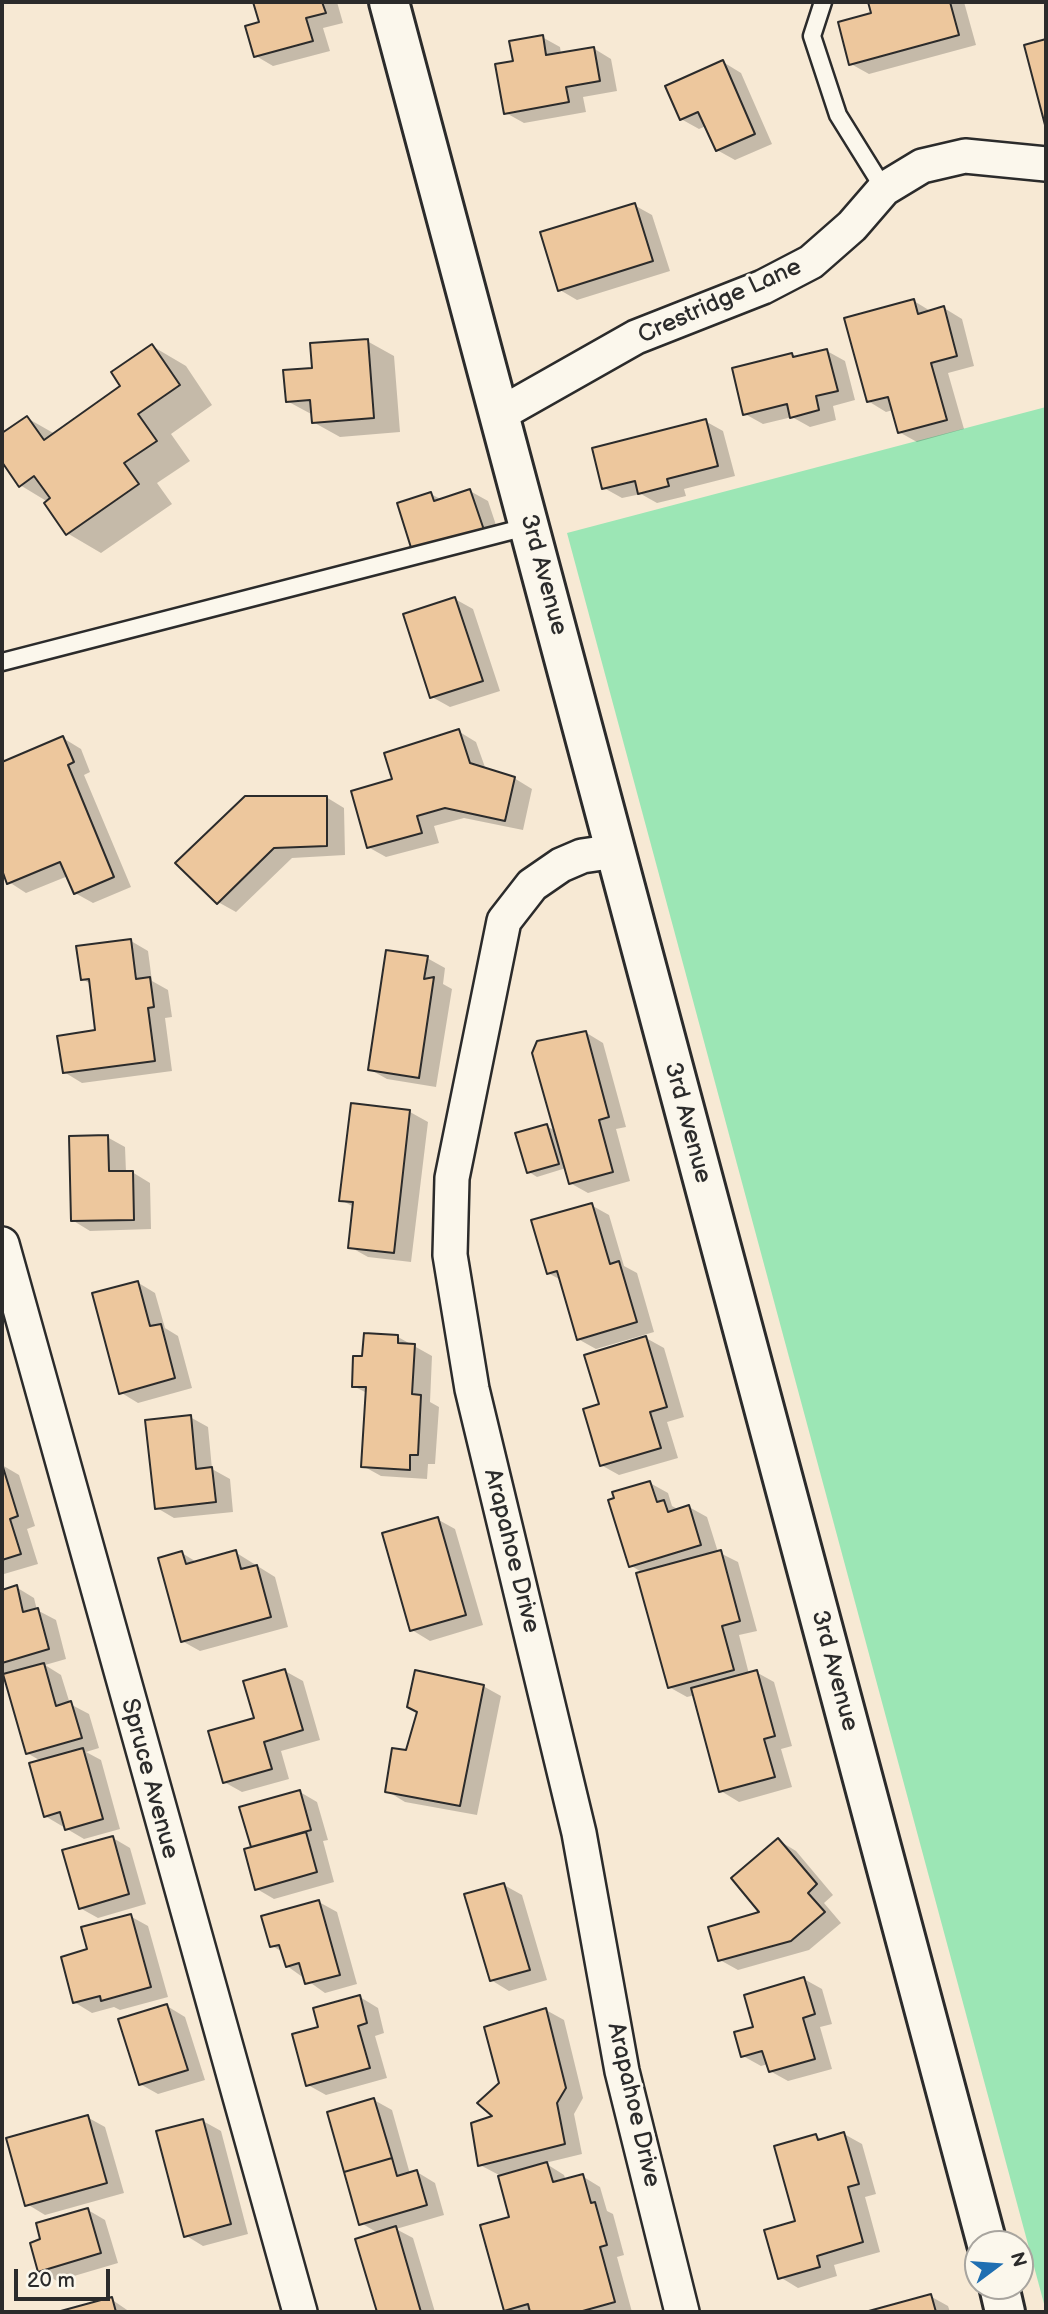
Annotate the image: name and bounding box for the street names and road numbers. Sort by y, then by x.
street label: Crestridge Lane [634,253,806,351]
street label: 3rd Avenue [513,512,573,638]
street label: 3rd Avenue [657,1060,717,1186]
street label: Arapahoe Drive [477,1466,545,1636]
street label: 3rd Avenue [804,1608,864,1734]
street label: Spruce Avenue [114,1696,184,1862]
street label: Arapahoe Drive [600,2020,666,2190]

